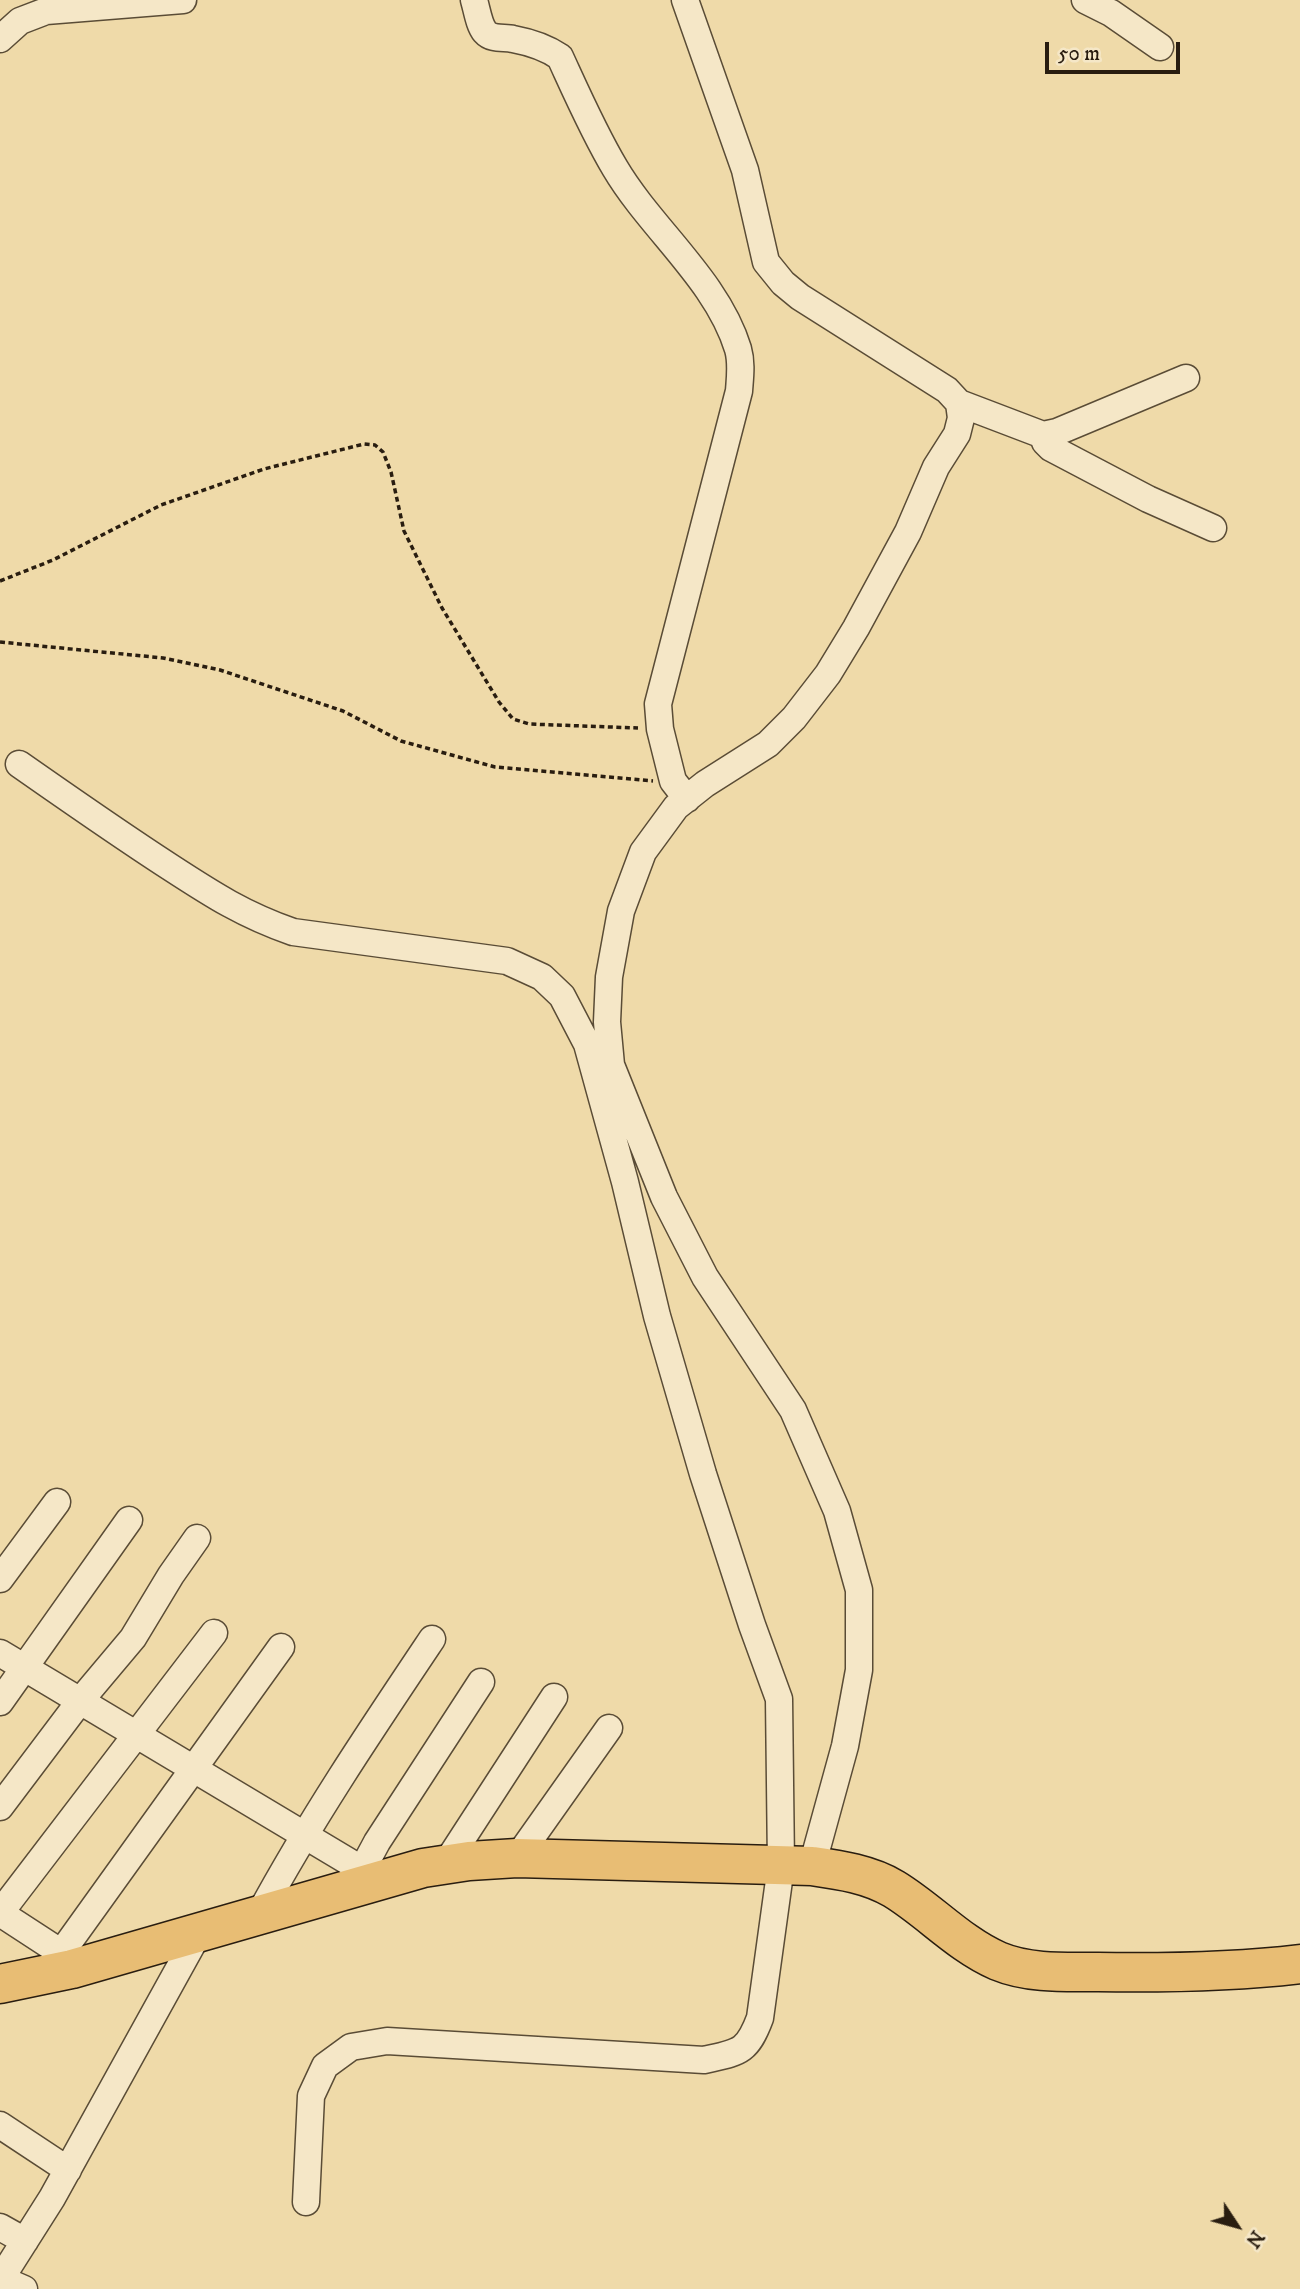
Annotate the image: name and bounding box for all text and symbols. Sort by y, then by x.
scale bar [1048,28,1183,72]
text: 50 m [1058,41,1100,67]
north arrow [1202,2191,1272,2261]
text: N [1241,2226,1268,2252]

